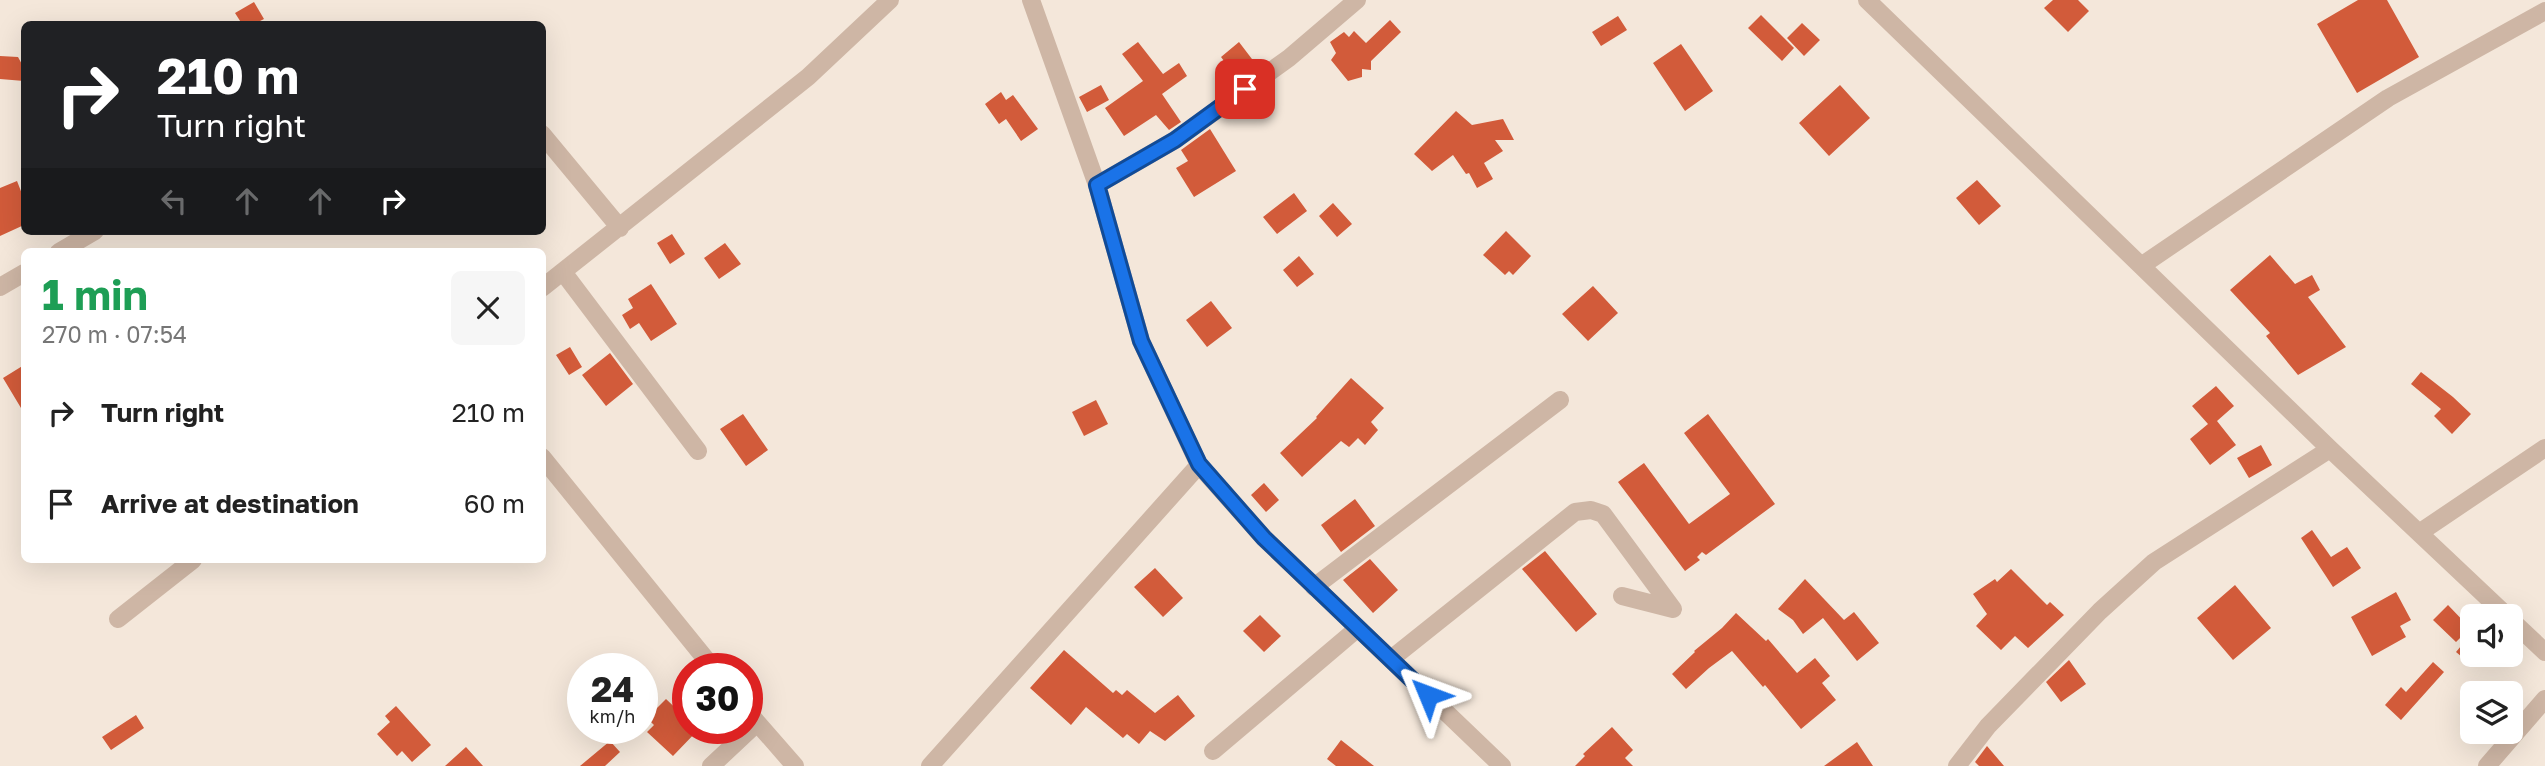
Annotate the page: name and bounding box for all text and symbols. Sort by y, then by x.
text: 210 m [157,46,299,105]
icon: right [42,49,133,140]
pin [1215,59,1275,119]
icon: arrive [1226,70,1264,108]
text: Turn right [157,106,306,144]
icon: left [155,182,193,220]
icon: ahead [228,182,266,220]
icon: ahead [301,182,339,220]
icon: right [374,182,412,220]
text: 1 min [42,269,148,319]
button: close [451,271,525,345]
text: 270 m · 07:54 [42,320,187,348]
icon: right [42,394,80,432]
text: Turn right [101,397,224,428]
text: 210 m [452,397,525,428]
icon: arrive [42,485,80,523]
text: Arrive at destination [101,488,359,519]
text: 60 m [464,488,525,519]
map controls [2460,604,2523,744]
button: sound [2460,604,2523,667]
speed limit sign: 30 [672,653,763,744]
position arrow [1391,658,1465,732]
text: 24 [591,668,634,710]
button: layers [2460,681,2523,744]
text: km/h [590,705,635,727]

